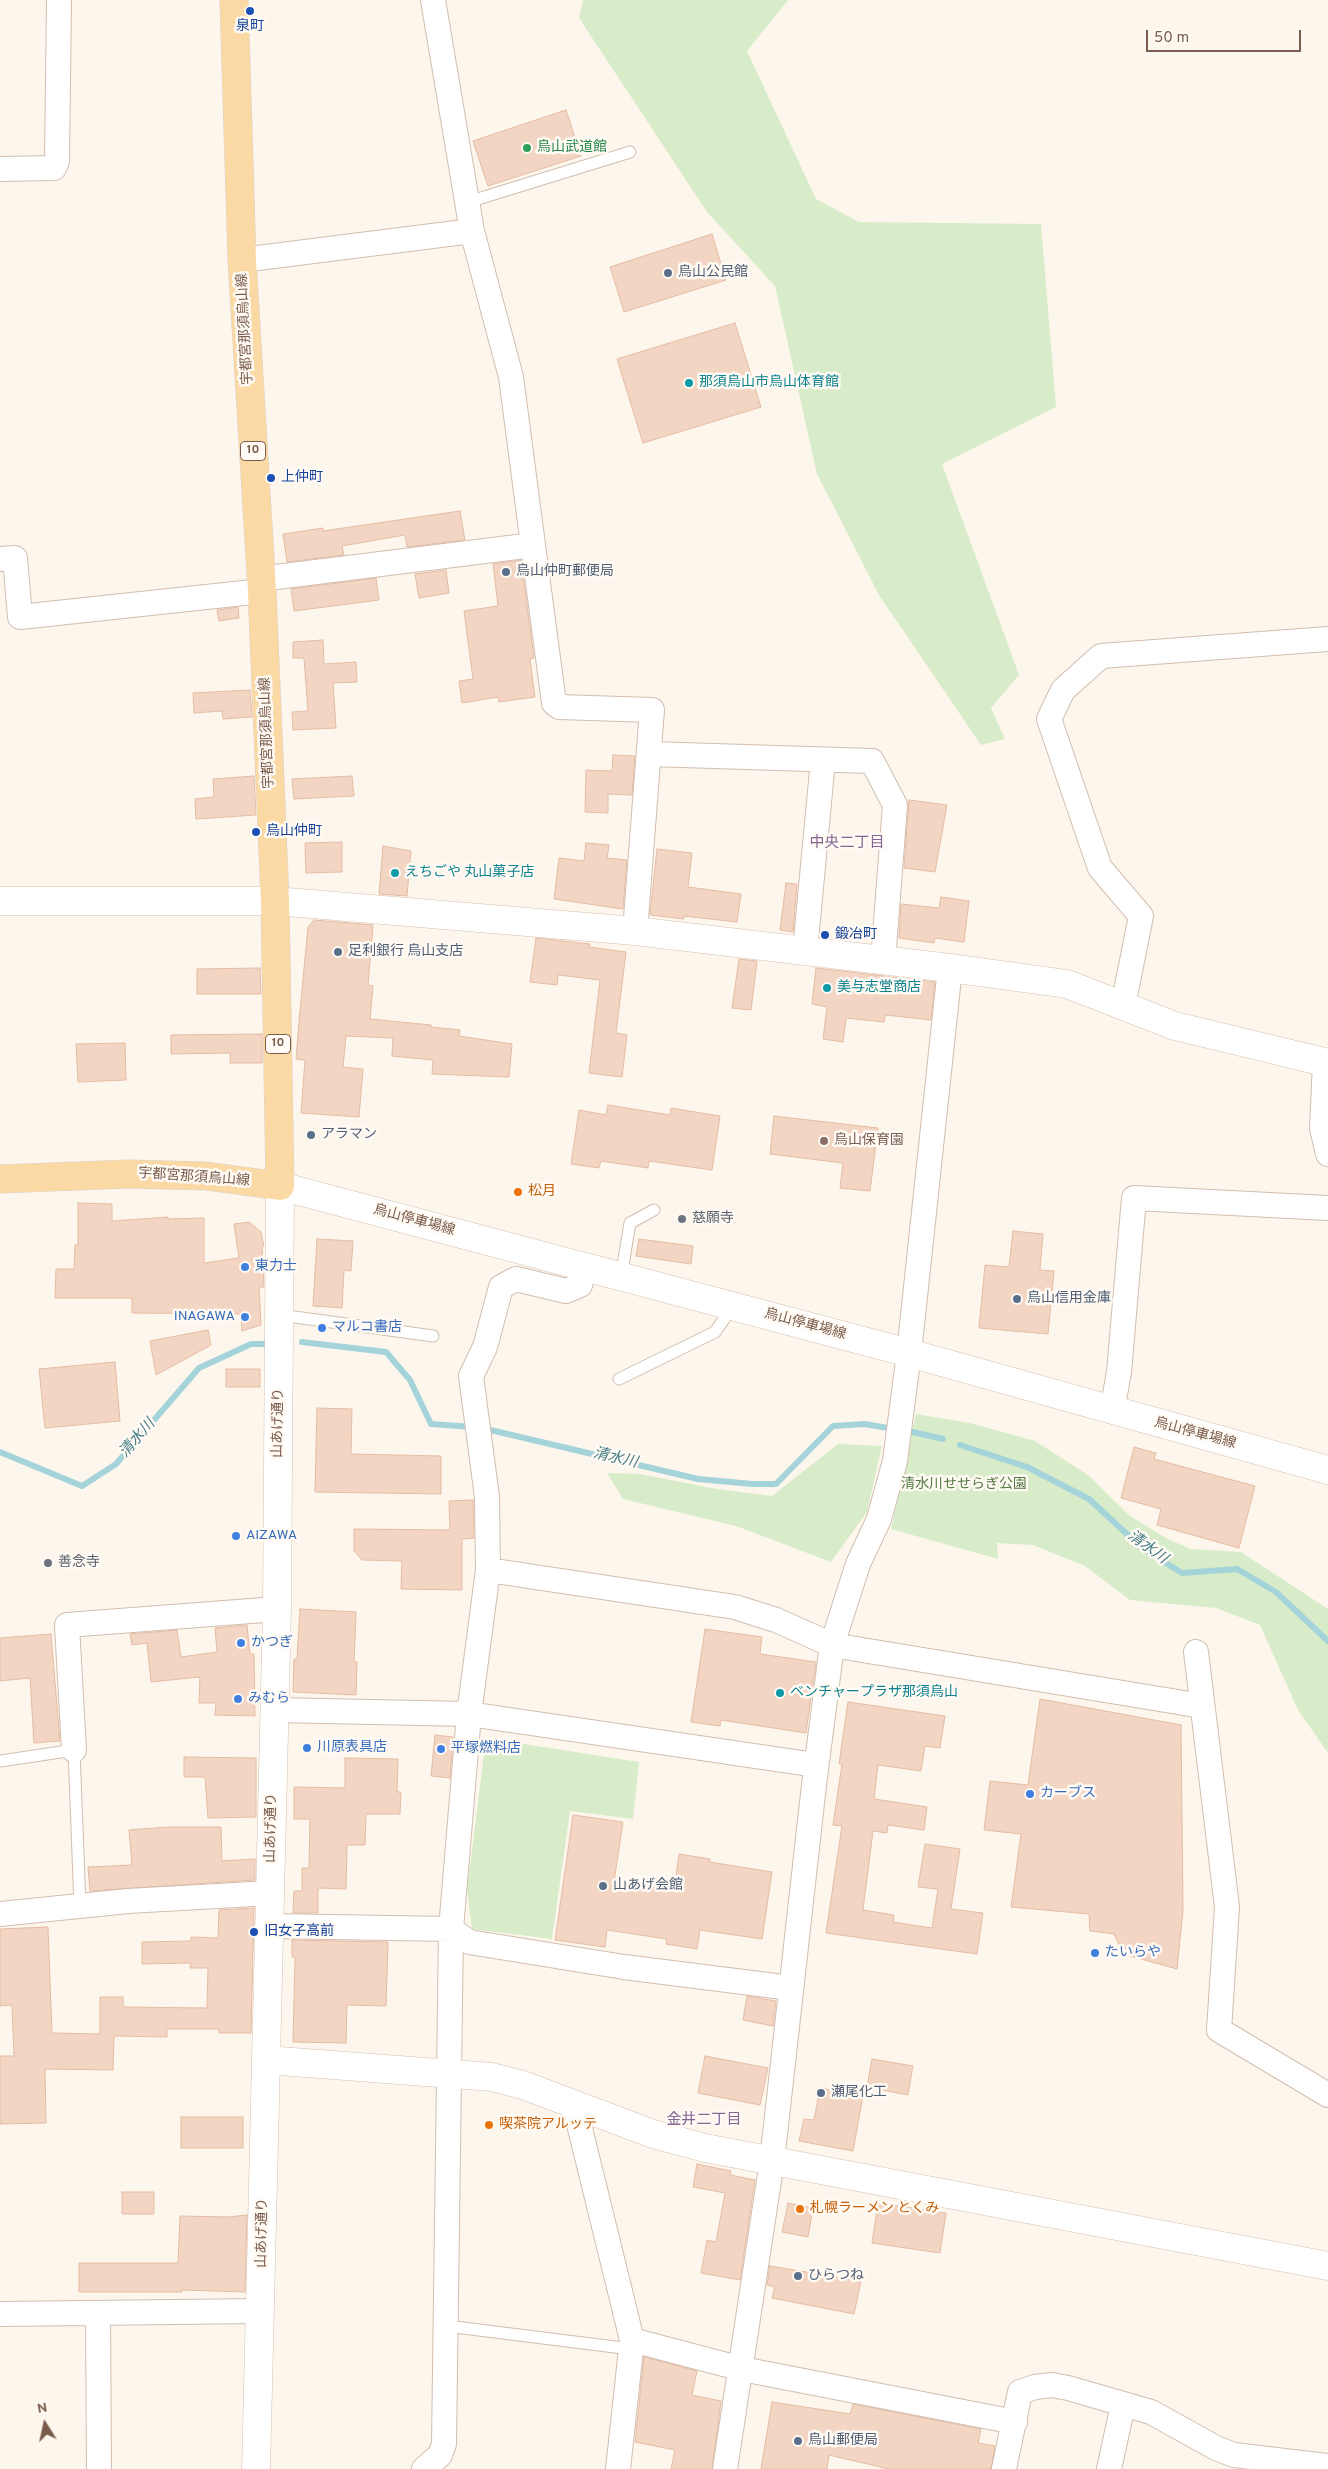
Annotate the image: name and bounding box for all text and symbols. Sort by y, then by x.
marker: 泉町 [244,5,256,17]
place label: 泉町 [236,19,264,35]
scale bar [1148,20,1303,52]
text: 50 m [1154,29,1189,48]
place label: 烏山武道館 [537,140,607,156]
marker: 烏山武道館 [521,142,533,154]
place label: 烏山公民館 [678,265,748,281]
marker: 烏山公民館 [662,267,674,279]
street label: 宇都宮那須烏山線 [235,273,257,385]
place label: 那須烏山市烏山体育館 [699,375,839,391]
marker: 那須烏山市烏山体育館 [683,377,695,389]
road number: 10 [240,442,266,461]
place label: 上仲町 [281,470,323,486]
marker: 上仲町 [265,472,277,484]
place label: 烏山仲町郵便局 [516,564,614,580]
marker: 烏山仲町郵便局 [500,566,512,578]
street label: 宇都宮那須烏山線 [258,677,278,789]
place label: 烏山仲町 [266,824,322,840]
marker: 烏山仲町 [250,826,262,838]
district label: 中央二丁目 [810,835,884,853]
place label: えちごや 丸山菓子店 [405,865,534,881]
marker: えちごや 丸山菓子店 [389,867,401,879]
place label: 鍛冶町 [835,927,877,943]
marker: 鍛冶町 [819,929,831,941]
place label: 足利銀行 烏山支店 [348,944,463,960]
marker: 足利銀行 烏山支店 [332,946,344,958]
place label: 美与志堂商店 [837,980,921,996]
marker: 美与志堂商店 [821,982,833,994]
road number: 10 [266,1034,290,1054]
place label: アラマン [321,1127,377,1143]
marker: アラマン [305,1129,317,1141]
place label: 烏山保育園 [834,1133,904,1149]
marker: 烏山保育園 [818,1135,830,1147]
street label: 宇都宮那須烏山線 [138,1166,250,1190]
place label: 松月 [528,1184,556,1200]
marker: 松月 [512,1186,524,1198]
street label: 烏山停車場線 [371,1202,457,1240]
place label: 慈願寺 [692,1211,734,1227]
marker: 慈願寺 [676,1213,688,1225]
place label: 東力士 [255,1259,297,1275]
marker: 東力士 [239,1261,251,1273]
place label: 烏山信用金庫 [1027,1291,1111,1307]
marker: 烏山信用金庫 [1011,1293,1023,1305]
street label: 烏山停車場線 [762,1306,848,1344]
place label: INAGAWA [174,1309,235,1325]
marker: INAGAWA [239,1311,251,1323]
place label: マルコ書店 [332,1320,402,1336]
marker: マルコ書店 [316,1322,328,1334]
street label: 山あげ通り [270,1388,288,1458]
street label: 烏山停車場線 [1152,1415,1238,1453]
water label: 清水川 [116,1416,160,1462]
water label: 清水川 [591,1445,639,1473]
park label: 清水川せせらぎ公園 [901,1477,1027,1493]
water label: 清水川 [1124,1527,1170,1569]
place label: AIZAWA [246,1528,297,1544]
marker: AIZAWA [230,1530,242,1542]
place label: 善念寺 [58,1555,100,1571]
marker: 善念寺 [42,1557,54,1569]
place label: かつぎ [251,1635,293,1651]
marker: かつぎ [235,1637,247,1649]
place label: ベンチャープラザ那須烏山 [790,1685,958,1701]
marker: ベンチャープラザ那須烏山 [774,1687,786,1699]
place label: みむら [248,1691,290,1707]
marker: みむら [232,1693,244,1705]
place label: 川原表具店 [317,1740,387,1756]
place label: 平塚燃料店 [451,1741,521,1757]
marker: 川原表具店 [301,1742,313,1754]
marker: 平塚燃料店 [435,1743,447,1755]
place label: カーブス [1040,1786,1096,1802]
marker: カーブス [1024,1788,1036,1800]
street label: 山あげ通り [263,1793,281,1863]
place label: 山あげ会館 [613,1878,683,1894]
marker: 山あげ会館 [597,1880,609,1892]
place label: 旧女子高前 [264,1924,334,1940]
marker: 旧女子高前 [248,1926,260,1938]
place label: たいらや [1105,1945,1161,1961]
marker: たいらや [1089,1947,1101,1959]
place label: 瀬尾化工 [831,2085,887,2101]
marker: 瀬尾化工 [815,2087,827,2099]
district label: 金井二丁目 [667,2112,741,2130]
place label: 喫茶院アルッテ [499,2117,597,2133]
marker: 喫茶院アルッテ [483,2119,495,2131]
street label: 山あげ通り [254,2198,272,2268]
place label: 札幌ラーメン とくみ [810,2201,939,2217]
marker: 札幌ラーメン とくみ [794,2203,806,2215]
place label: ひらつね [808,2268,864,2284]
marker: ひらつね [792,2270,804,2282]
north arrow [20,2399,70,2449]
text: N [36,2399,49,2418]
place label: 烏山郵便局 [808,2433,878,2449]
marker: 烏山郵便局 [792,2435,804,2447]

